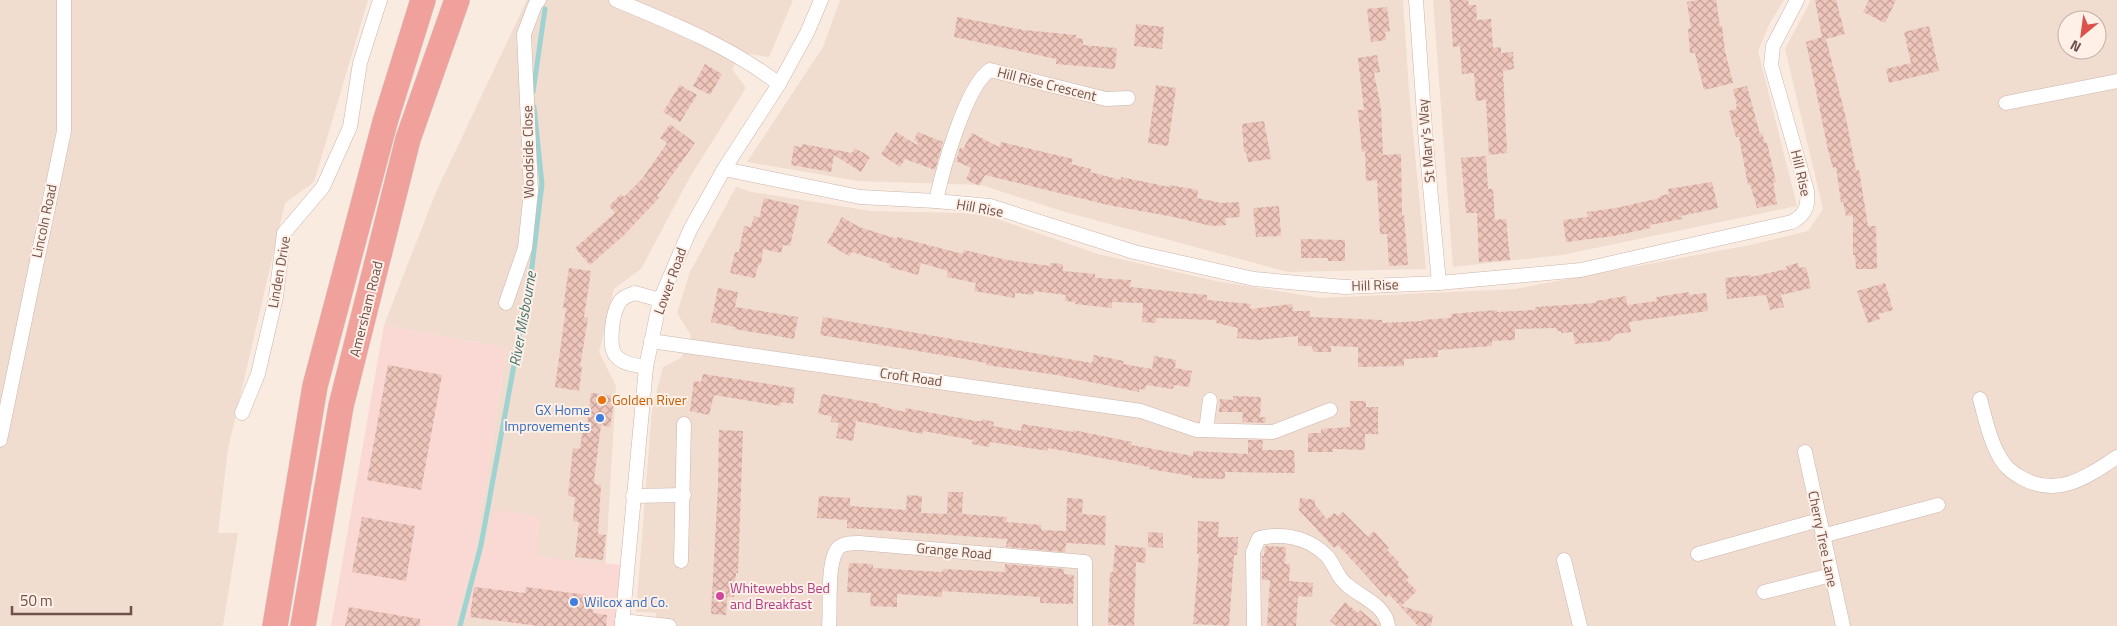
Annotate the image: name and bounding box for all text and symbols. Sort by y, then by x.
north arrow [2057,10,2107,60]
text: N [2066,35,2085,58]
street label: Hill Rise Crescent [995,61,1099,106]
street label: St Mary's Way [1411,98,1440,184]
street label: Woodside Close [516,105,539,199]
street label: Hill Rise [1786,147,1817,198]
street label: Lincoln Road [25,182,62,260]
street label: Hill Rise [955,193,1005,222]
street label: Linden Drive [262,234,295,310]
street label: Lower Road [648,244,691,317]
street label: Amersham Road [343,259,388,359]
water label: River Misbourne [503,269,542,368]
street label: Hill Rise [1351,273,1399,296]
street label: Croft Road [879,362,944,391]
place label: Golden River [612,389,687,410]
marker: Golden River [596,394,608,406]
place label: GX Home Improvements [504,399,590,436]
marker: GX Home Improvements [594,412,606,424]
street label: Cherry Tree Lane [1803,489,1844,589]
street label: Grange Road [915,537,993,564]
place label: Whitewebbs Bed and Breakfast [730,577,830,614]
scale bar [12,584,131,616]
text: 50 m [20,589,53,612]
marker: Whitewebbs Bed and Breakfast [714,590,726,602]
place label: Wilcox and Co. [584,591,668,612]
marker: Wilcox and Co. [568,596,580,608]

